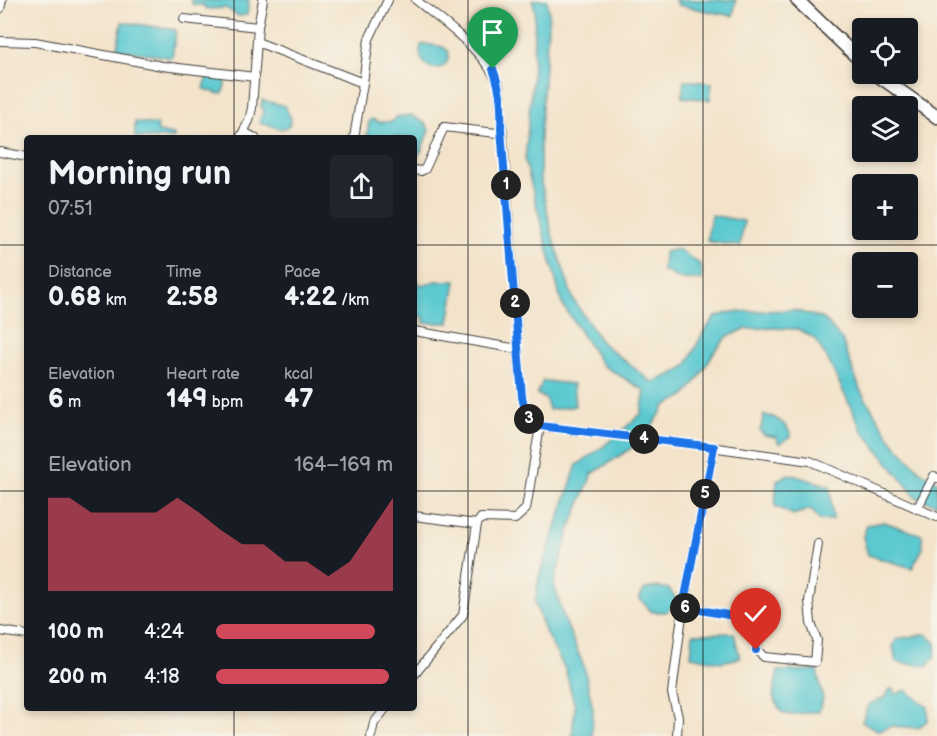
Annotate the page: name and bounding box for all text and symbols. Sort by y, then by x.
pin [467,7,518,69]
icon: arrive [476,16,509,49]
map controls [852,18,918,318]
button: locate [852,18,918,84]
button: layers [852,96,918,162]
text: Morning run [48,154,231,194]
button: share [330,155,393,218]
pin: 1 [491,170,521,200]
button: + [852,174,918,240]
text: 1 [503,175,509,194]
text: 07:51 [48,197,93,221]
button: − [852,252,918,318]
text: Distance [48,263,112,282]
text: Time [166,263,201,282]
text: Pace [284,263,320,282]
text: 0.68 [48,282,101,313]
text: 2:58 [166,282,218,313]
text: 4:22 [284,282,337,313]
pin: 2 [500,288,530,318]
text: km [101,291,127,310]
text: /km [337,291,369,310]
text: 2 [510,293,520,312]
text: Elevation [48,365,115,384]
text: Heart rate [166,365,240,384]
text: kcal [284,365,313,384]
text: 6 [48,384,64,415]
text: 149 [166,384,208,415]
text: 47 [284,384,314,415]
text: m [64,393,81,412]
text: bpm [208,393,243,412]
pin: 3 [514,404,544,434]
text: 3 [524,409,534,428]
pin: 4 [629,424,659,454]
text: 4 [639,429,649,448]
text: Elevation [48,453,131,477]
text: 164–169 m [294,453,393,477]
pin: 5 [690,479,720,509]
text: 5 [700,484,710,503]
pin [730,588,781,650]
pin: 6 [670,593,700,623]
icon: check [739,597,772,630]
text: 6 [680,598,690,617]
text: 100 m [48,620,104,644]
text: 4:24 [144,620,184,644]
text: 200 m [48,665,107,689]
text: 4:18 [144,665,180,689]

